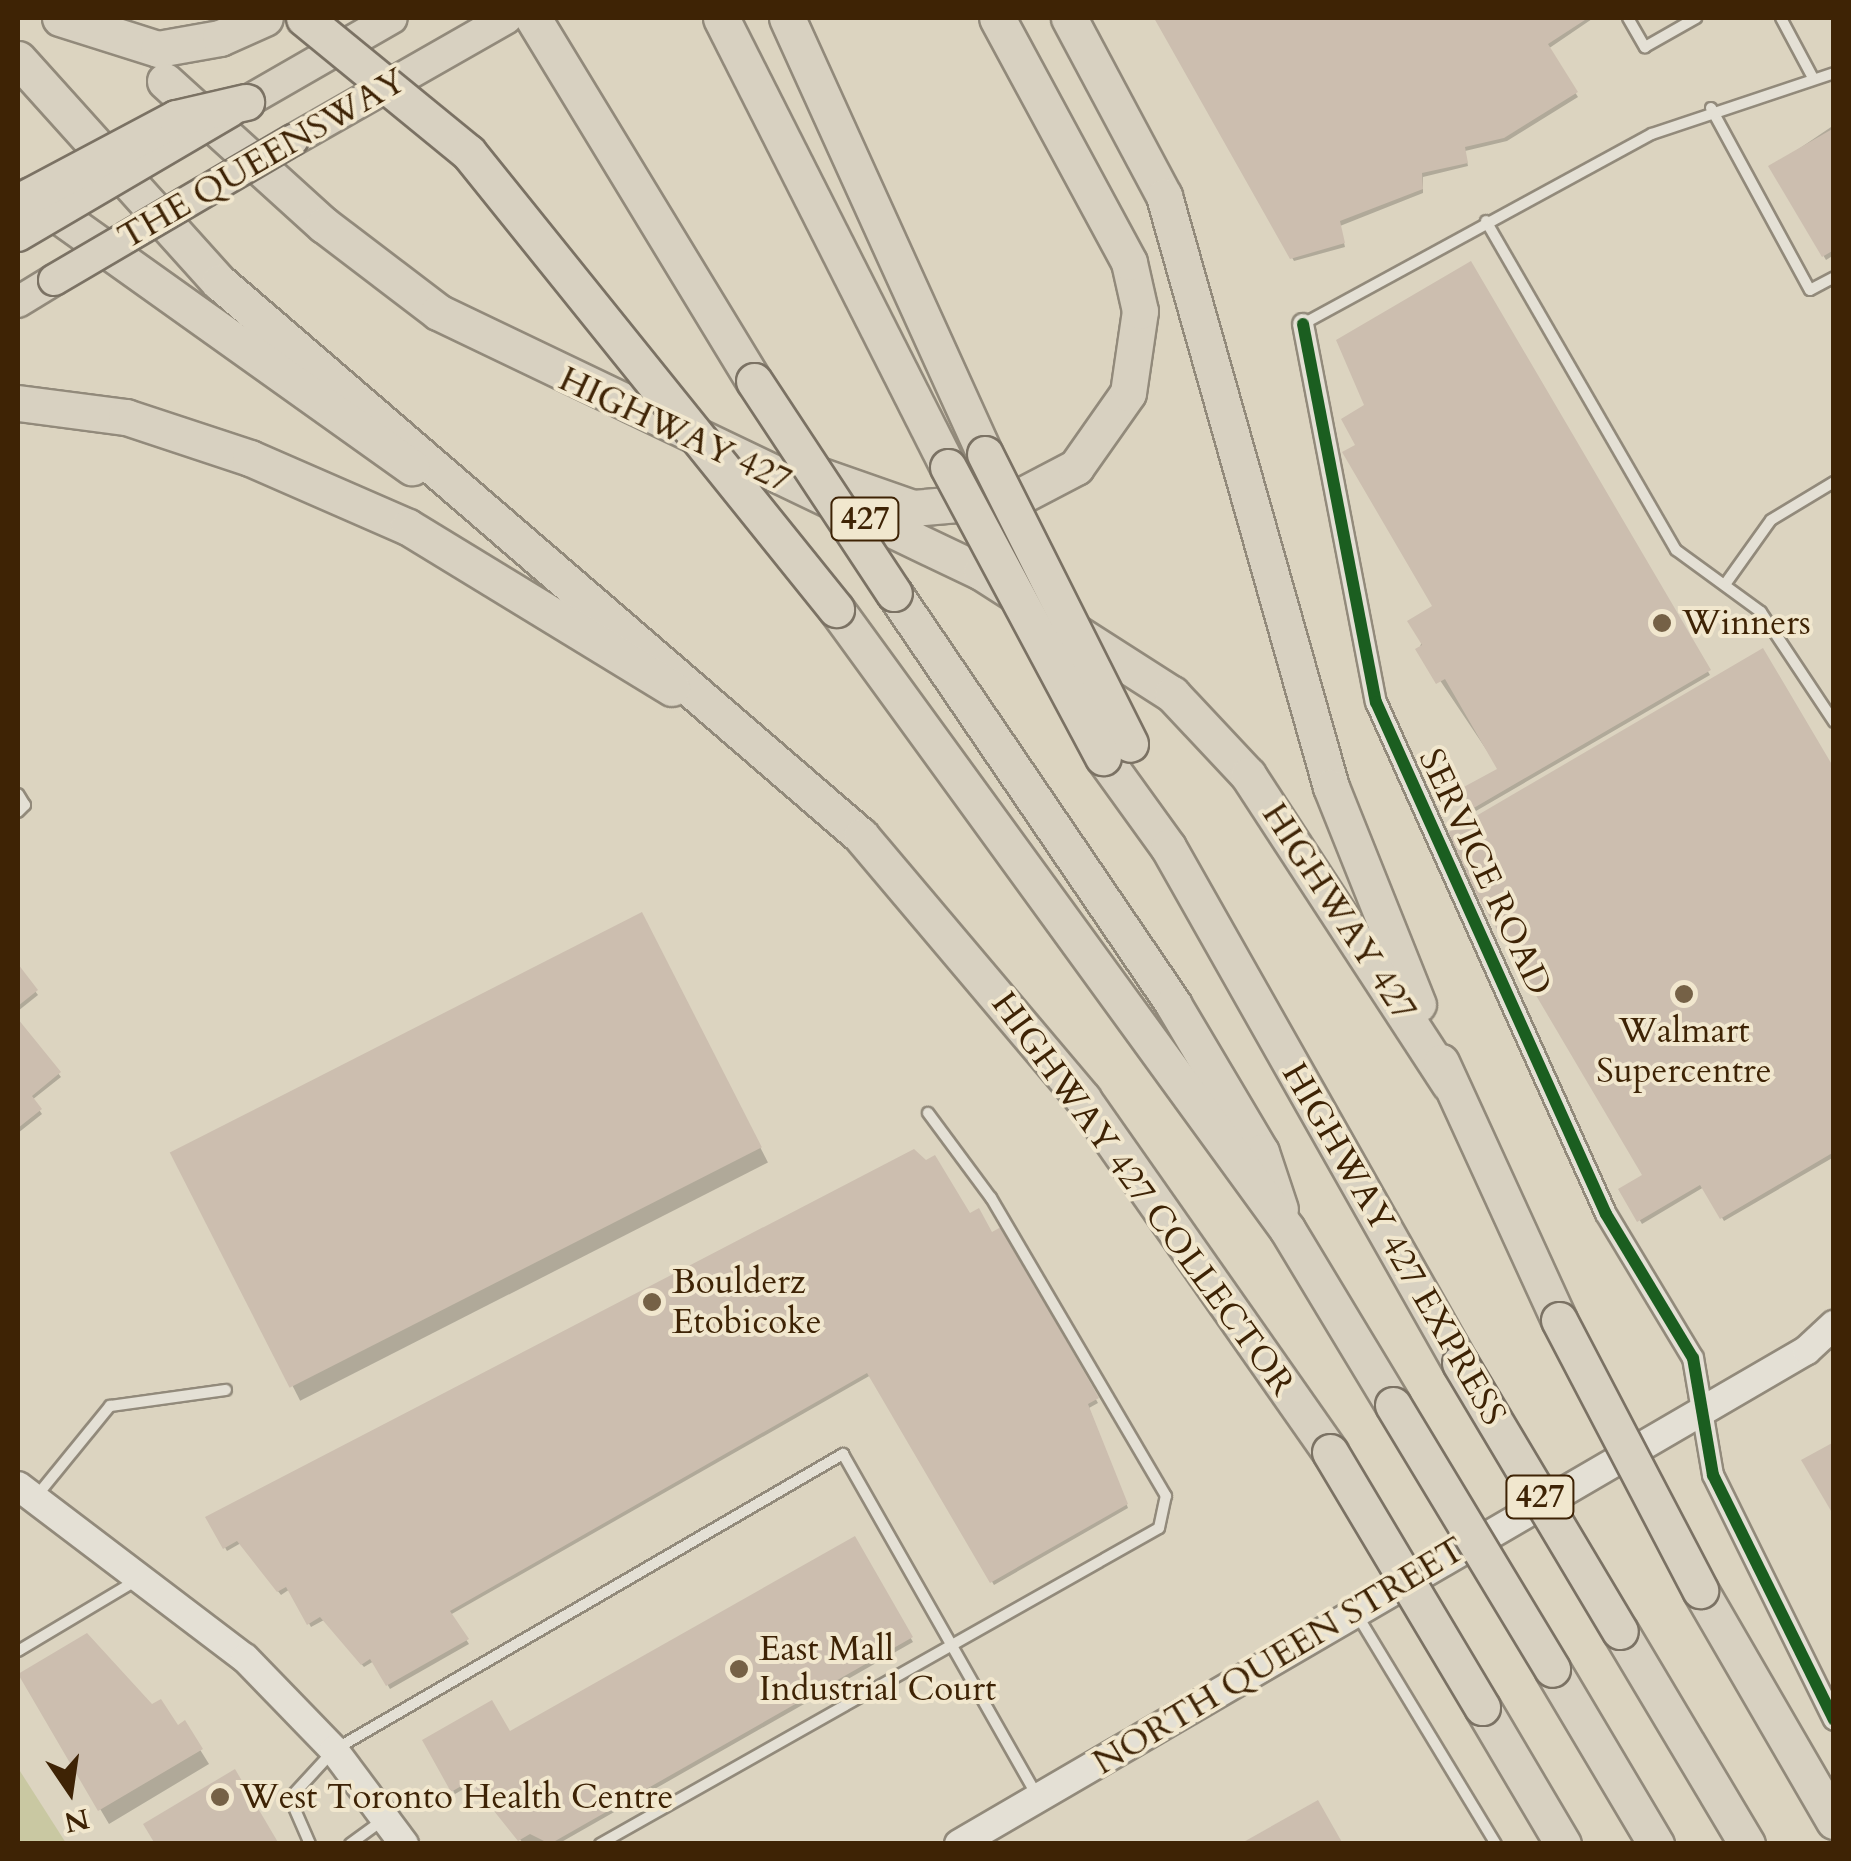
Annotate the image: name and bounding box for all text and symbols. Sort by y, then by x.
street label: THE QUEENSWAY [111,60,413,258]
street label: HIGHWAY 427 [552,358,798,502]
road number: 427 [830,492,900,546]
place label: Winners [1682,602,1811,644]
marker: Winners [1651,612,1673,634]
street label: SERVICE ROAD [1410,742,1560,1002]
street label: HIGHWAY 427 [1253,795,1425,1029]
marker: Walmart Supercentre [1673,983,1695,1005]
street label: HIGHWAY 427 COLLECTOR [983,984,1303,1404]
place label: Walmart Supercentre [1596,1010,1772,1092]
street label: HIGHWAY 427 EXPRESS [1273,1055,1515,1433]
place label: Boulderz Etobicoke [672,1261,822,1343]
marker: Boulderz Etobicoke [641,1291,663,1313]
road number: 427 [1505,1470,1575,1524]
street label: NORTH QUEEN STREET [1086,1528,1472,1784]
place label: East Mall Industrial Court [759,1628,996,1710]
marker: East Mall Industrial Court [728,1658,750,1680]
north arrow [20,1741,120,1841]
place label: West Toronto Health Centre [240,1776,673,1818]
marker: West Toronto Health Centre [209,1786,231,1808]
text: N [61,1799,93,1841]

